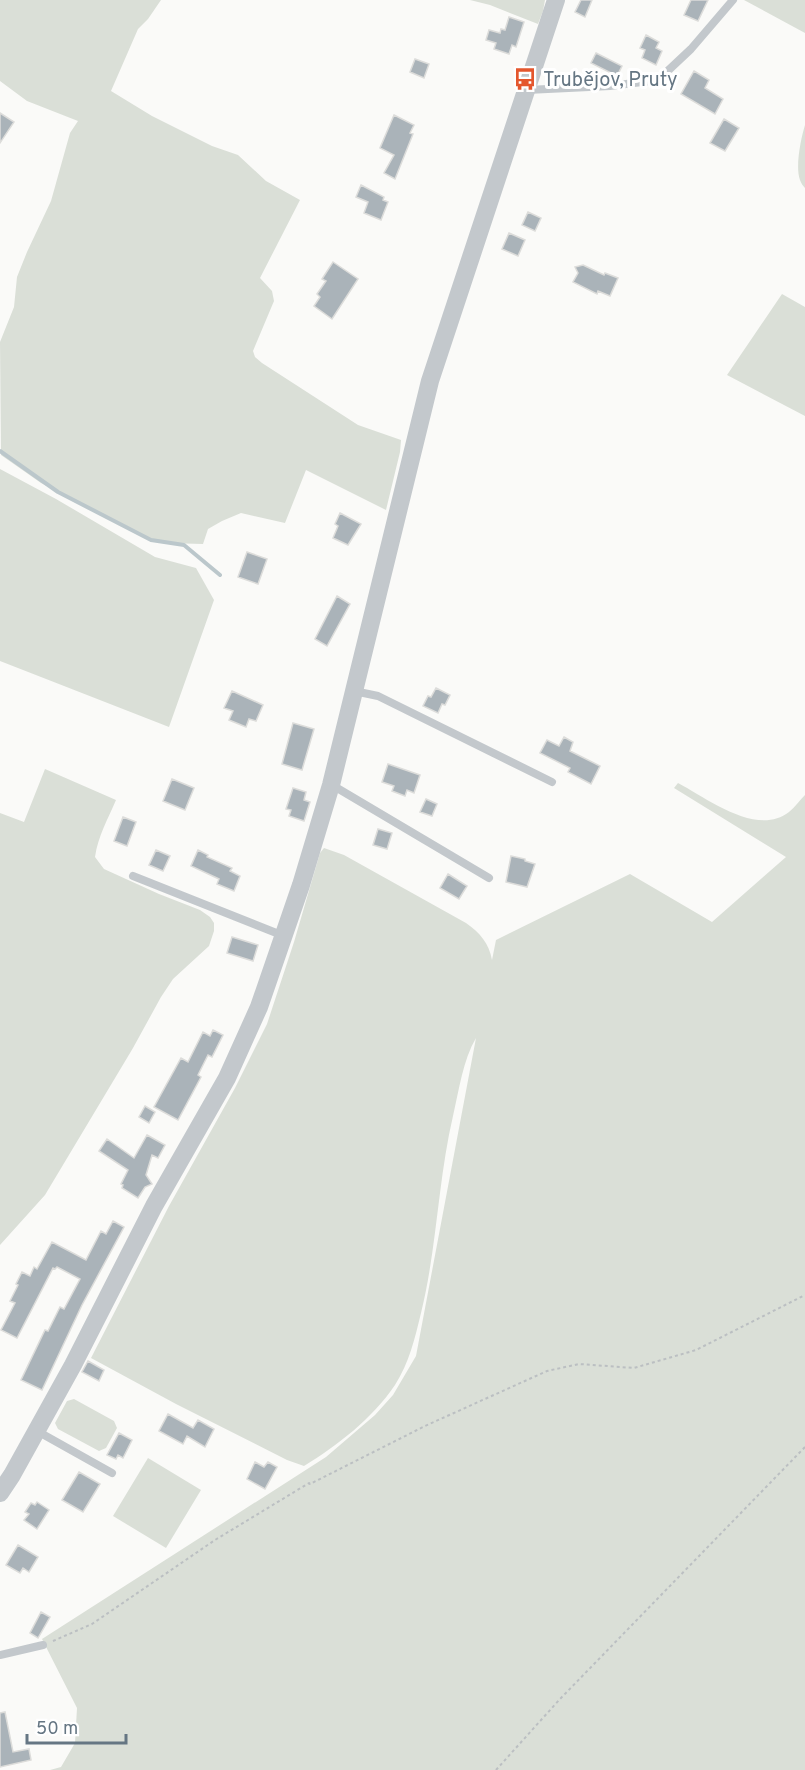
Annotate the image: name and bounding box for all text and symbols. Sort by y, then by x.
bus stop icon: Trubějov, Pruty [512,66,538,92]
place label: Trubějov, Pruty [543,68,678,94]
scale bar [27,1707,126,1745]
text: 50 m [36,1718,78,1741]

